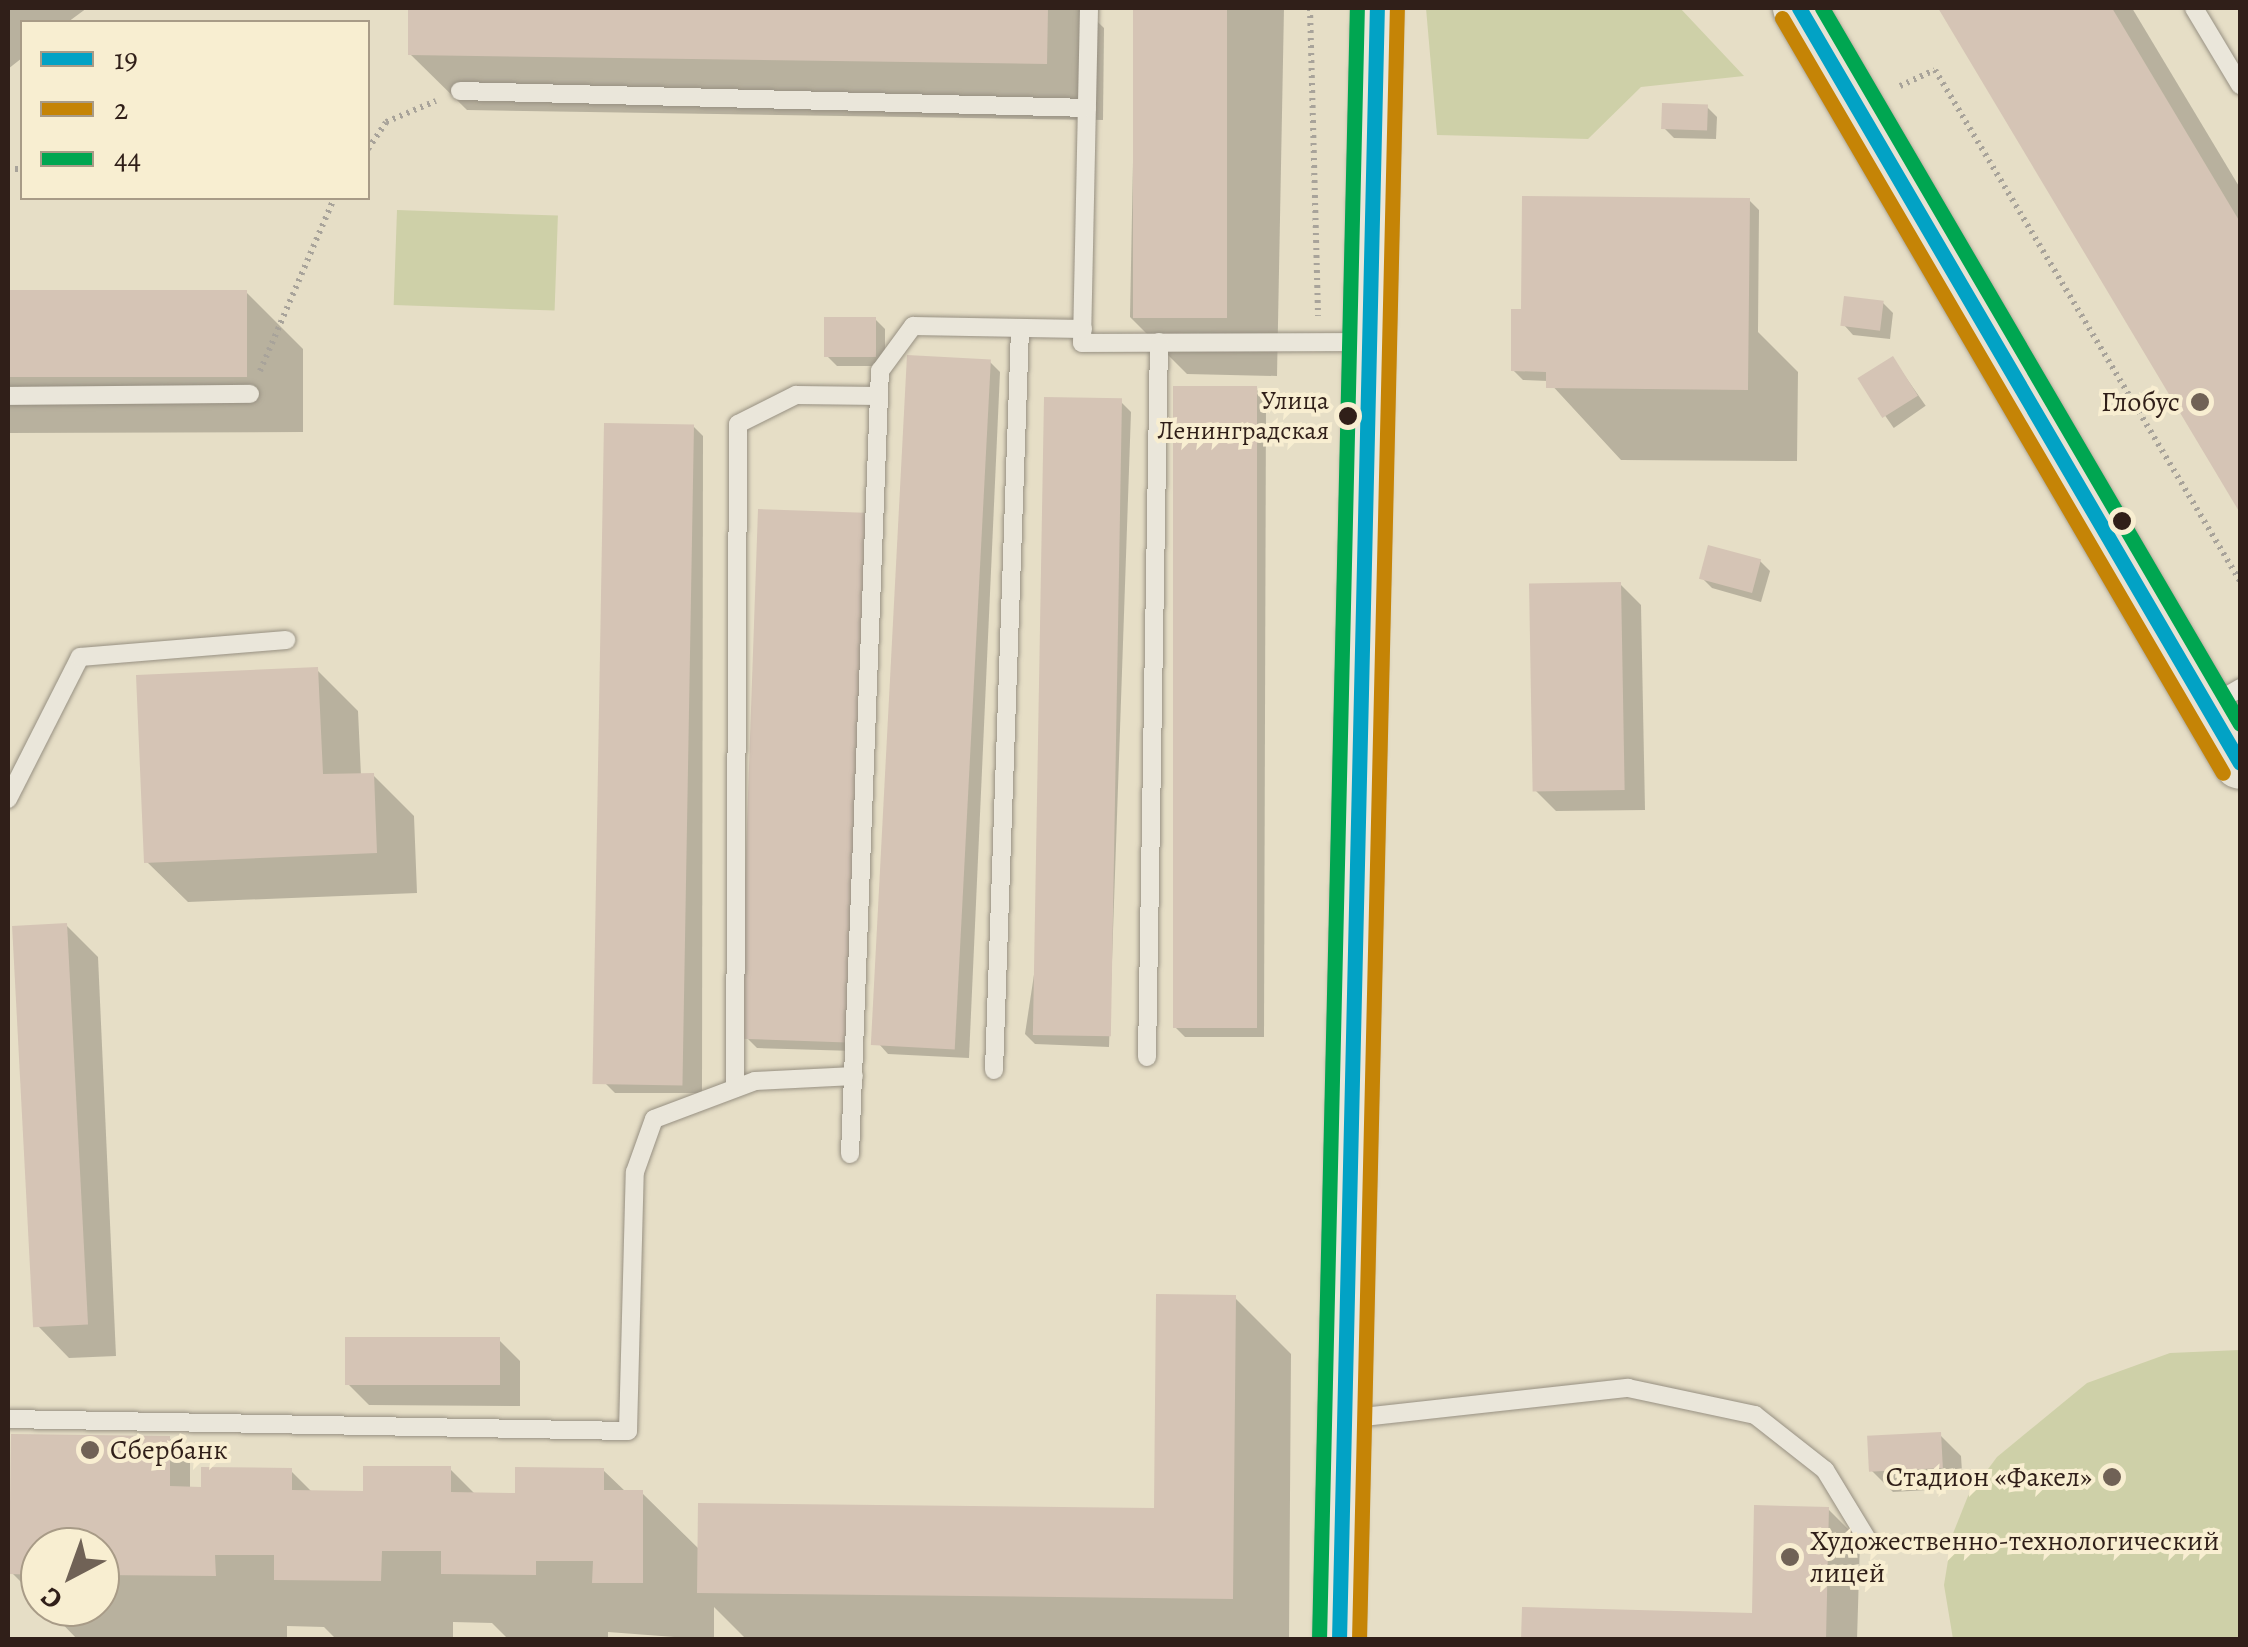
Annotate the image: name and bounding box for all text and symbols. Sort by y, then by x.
legend [20,20,370,200]
text: 19 [114,39,138,79]
text: 2 [114,89,128,129]
text: 44 [114,139,141,179]
place label: Улица Ленинградская [1157,385,1329,446]
place label: Глобус [2101,385,2180,419]
marker: Глобус [2189,391,2211,413]
marker: Улица Ленинградская [1338,406,1358,426]
unlabelled marker [2112,511,2132,531]
place label: Сбербанк [110,1433,228,1467]
marker: Сбербанк [79,1439,101,1461]
place label: Стадион «Факел» [1886,1460,2092,1494]
marker: Стадион «Факел» [2101,1466,2123,1488]
place label: Художественно-технологический лицей [1810,1524,2220,1590]
north arrow [20,1527,120,1627]
marker: Художественно-технологический лицей [1779,1546,1801,1568]
text: С [33,1578,71,1618]

